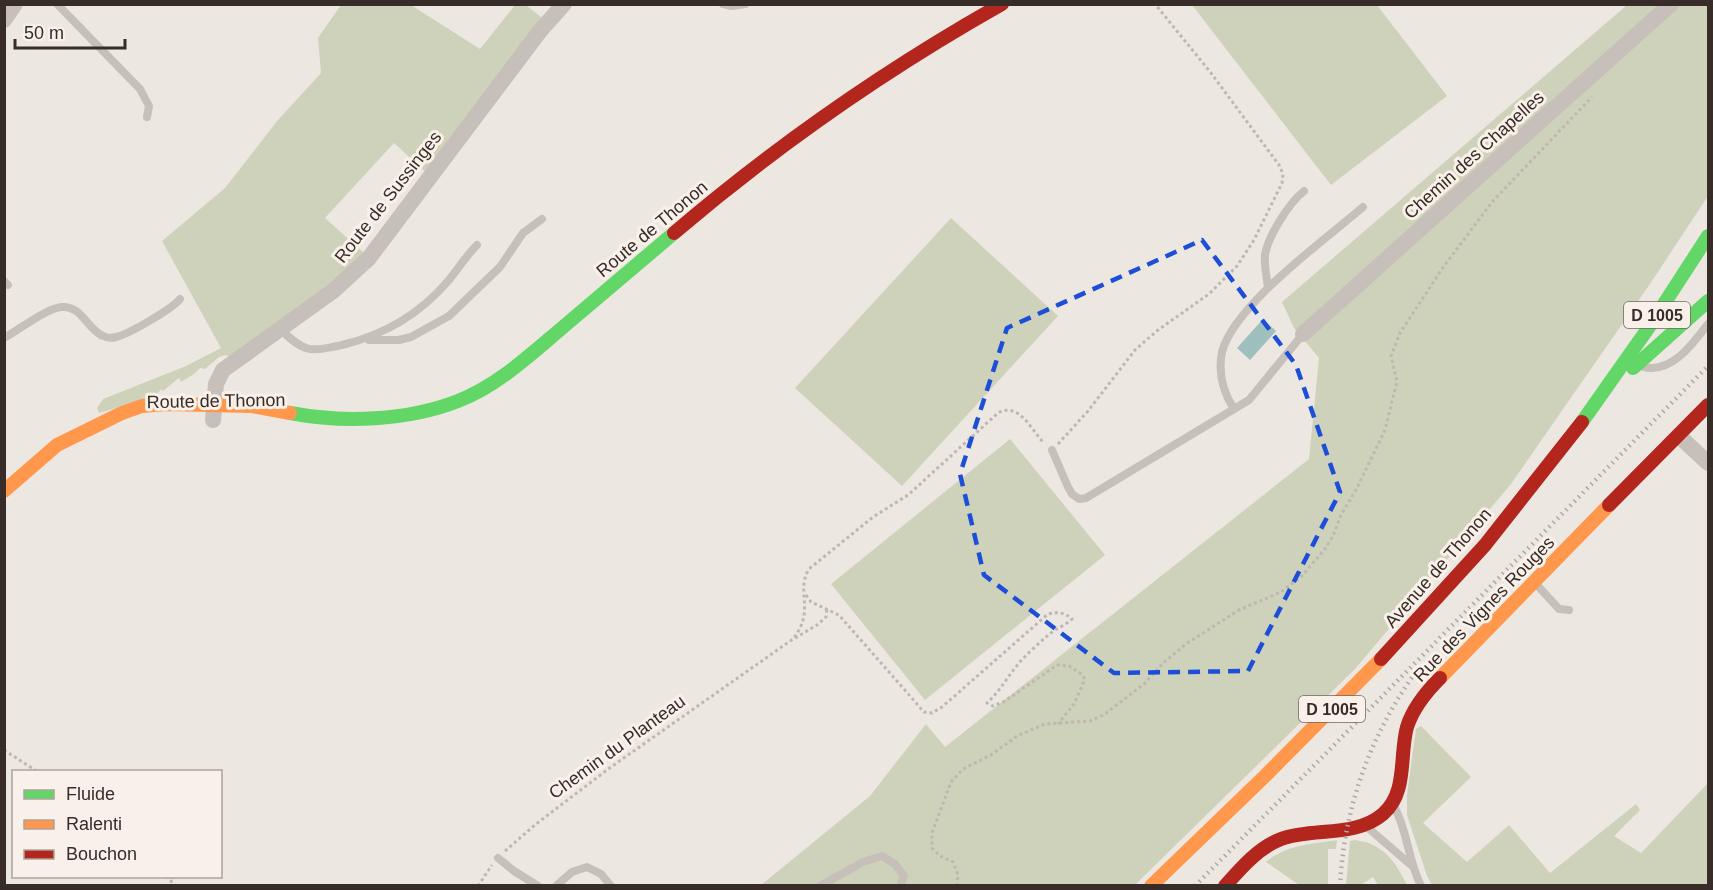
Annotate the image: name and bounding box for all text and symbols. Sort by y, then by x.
scale bar [15,12,124,50]
text: 50 m [24,23,64,43]
street label: Chemin des Chapelles [1400,87,1548,223]
street label: Route de Sussinges [331,127,445,267]
street label: Route de Thonon [592,177,712,281]
road number: D 1005 [1624,302,1690,328]
street label: Route de Thonon [146,390,286,412]
street label: Avenue de Thonon [1381,504,1495,632]
street label: Rue des Vignes Rouges [1409,532,1559,686]
street label: Chemin du Planteau [545,691,689,803]
road number: D 1005 [1299,696,1365,722]
legend [12,770,222,878]
text: Fluide [66,784,115,804]
text: Ralenti [66,814,122,834]
text: Bouchon [66,844,137,864]

